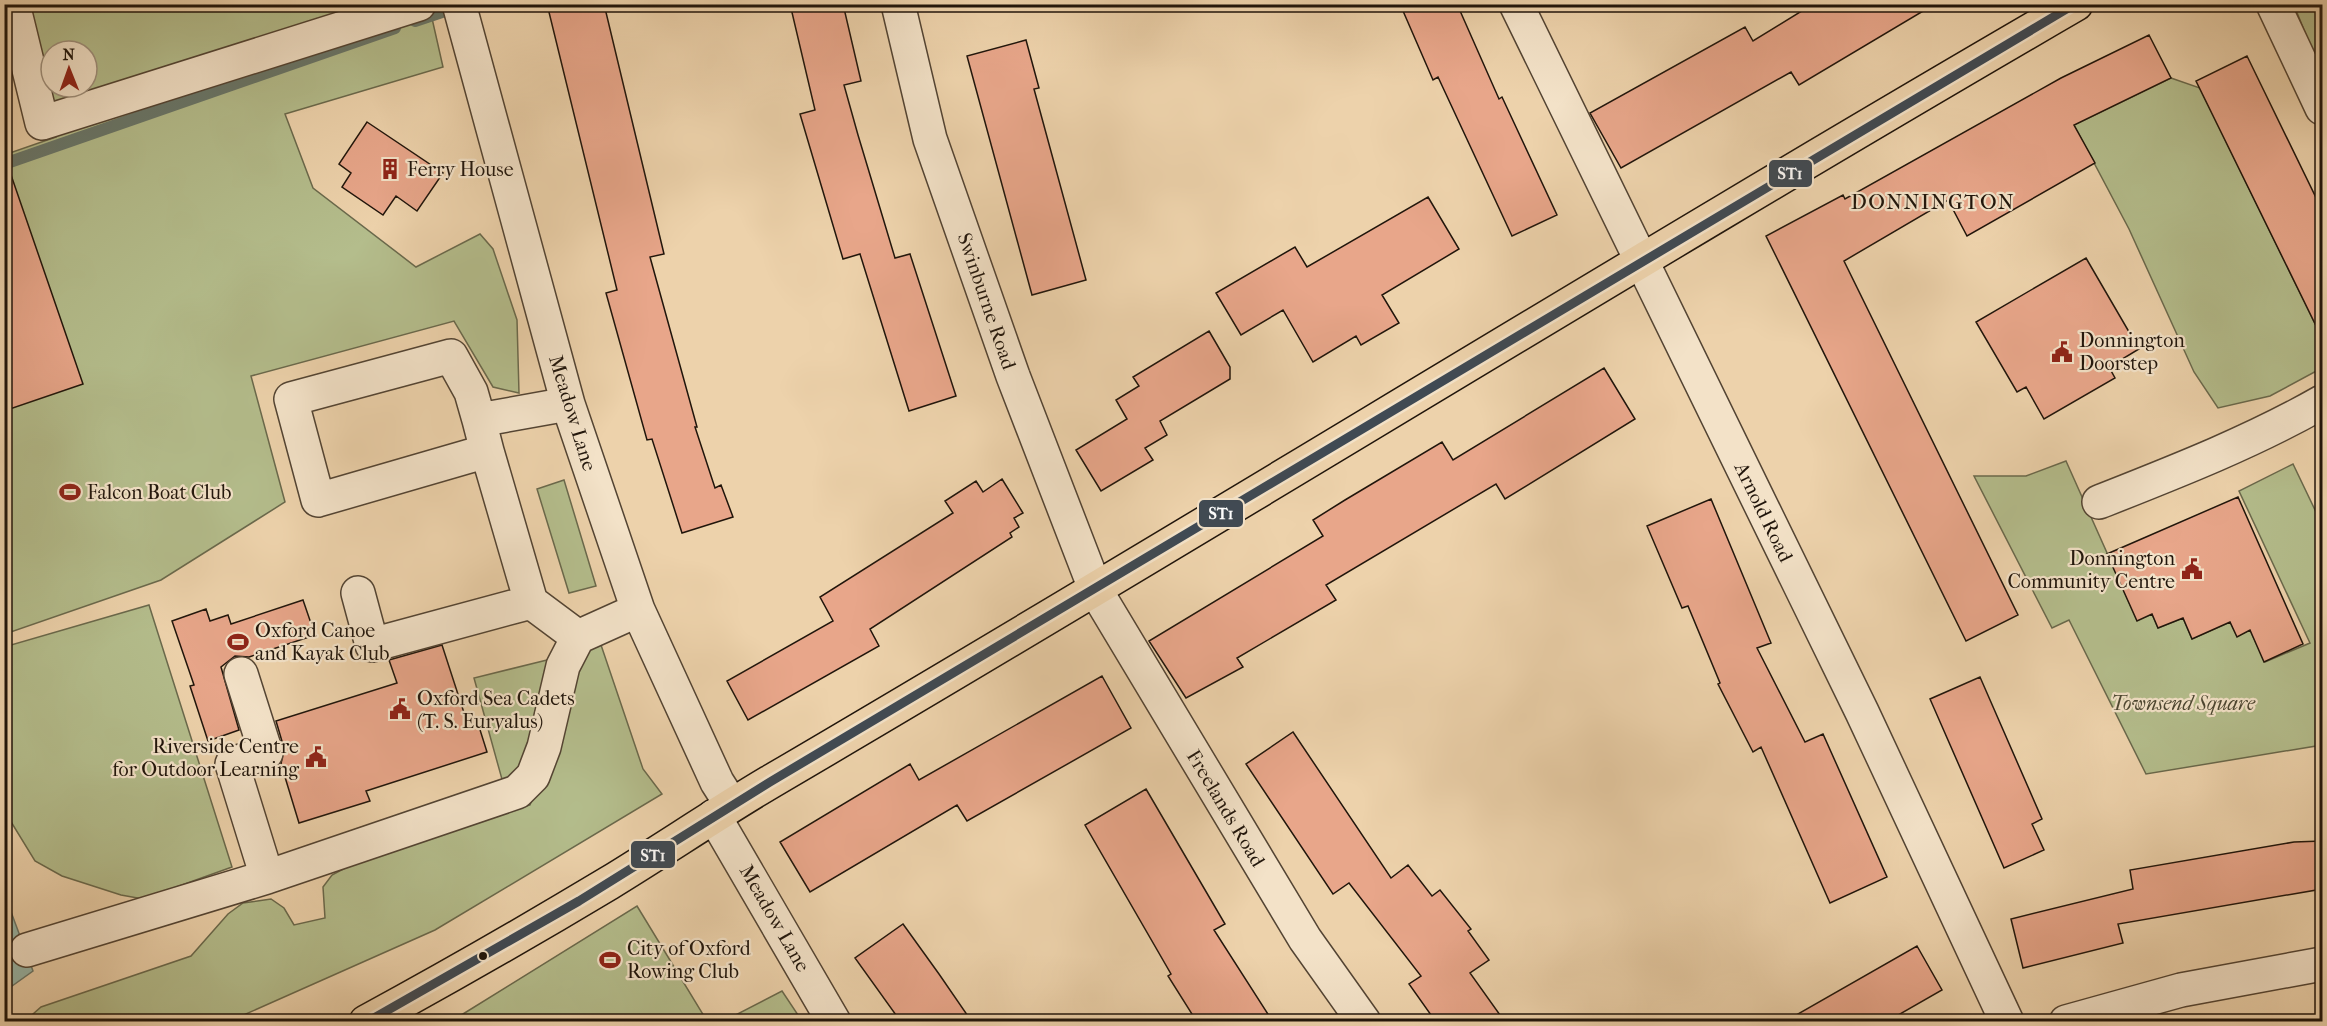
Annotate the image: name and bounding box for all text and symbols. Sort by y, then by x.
north arrow [39,39,99,99]
text: N [63,45,76,64]
building icon: Ferry House [378,157,402,181]
place label: Ferry House [407,158,514,181]
line badge: ST1 [1768,159,1813,188]
text: ST1 [1778,164,1803,183]
district label: DONNINGTON [1851,190,2015,214]
street label: Swinburne Road [952,230,1021,373]
place label: Donnington Doorstep [2079,329,2185,375]
public building icon: Donnington Doorstep [2050,340,2074,364]
street label: Meadow Lane [544,353,601,474]
street label: Arnold Road [1729,458,1798,567]
sports icon: Falcon Boat Club [58,480,82,504]
place label: Falcon Boat Club [87,481,231,504]
line badge: ST1 [1198,499,1244,528]
text: ST1 [1209,504,1234,523]
place label: Donnington Community Centre [2007,547,2175,593]
public building icon: Donnington Community Centre [2180,557,2204,581]
place label: Oxford Canoe and Kayak Club [255,619,389,665]
sports icon: Oxford Canoe and Kayak Club [226,630,250,654]
place label: Oxford Sea Cadets (T. S. Euryalus) [417,687,575,733]
park label: Townsend Square [2111,692,2256,715]
public building icon: Oxford Sea Cadets (T. S. Euryalus) [388,697,412,721]
place label: Riverside Centre for Outdoor Learning [112,735,299,781]
public building icon: Riverside Centre for Outdoor Learning [304,745,328,769]
street label: Freelands Road [1182,746,1270,872]
line badge: ST1 [630,840,676,869]
text: ST1 [641,846,666,865]
street label: Meadow Lane [735,861,815,976]
place label: City of Oxford Rowing Club [627,937,752,983]
sports icon: City of Oxford Rowing Club [598,948,622,972]
unlabelled marker [477,950,489,962]

